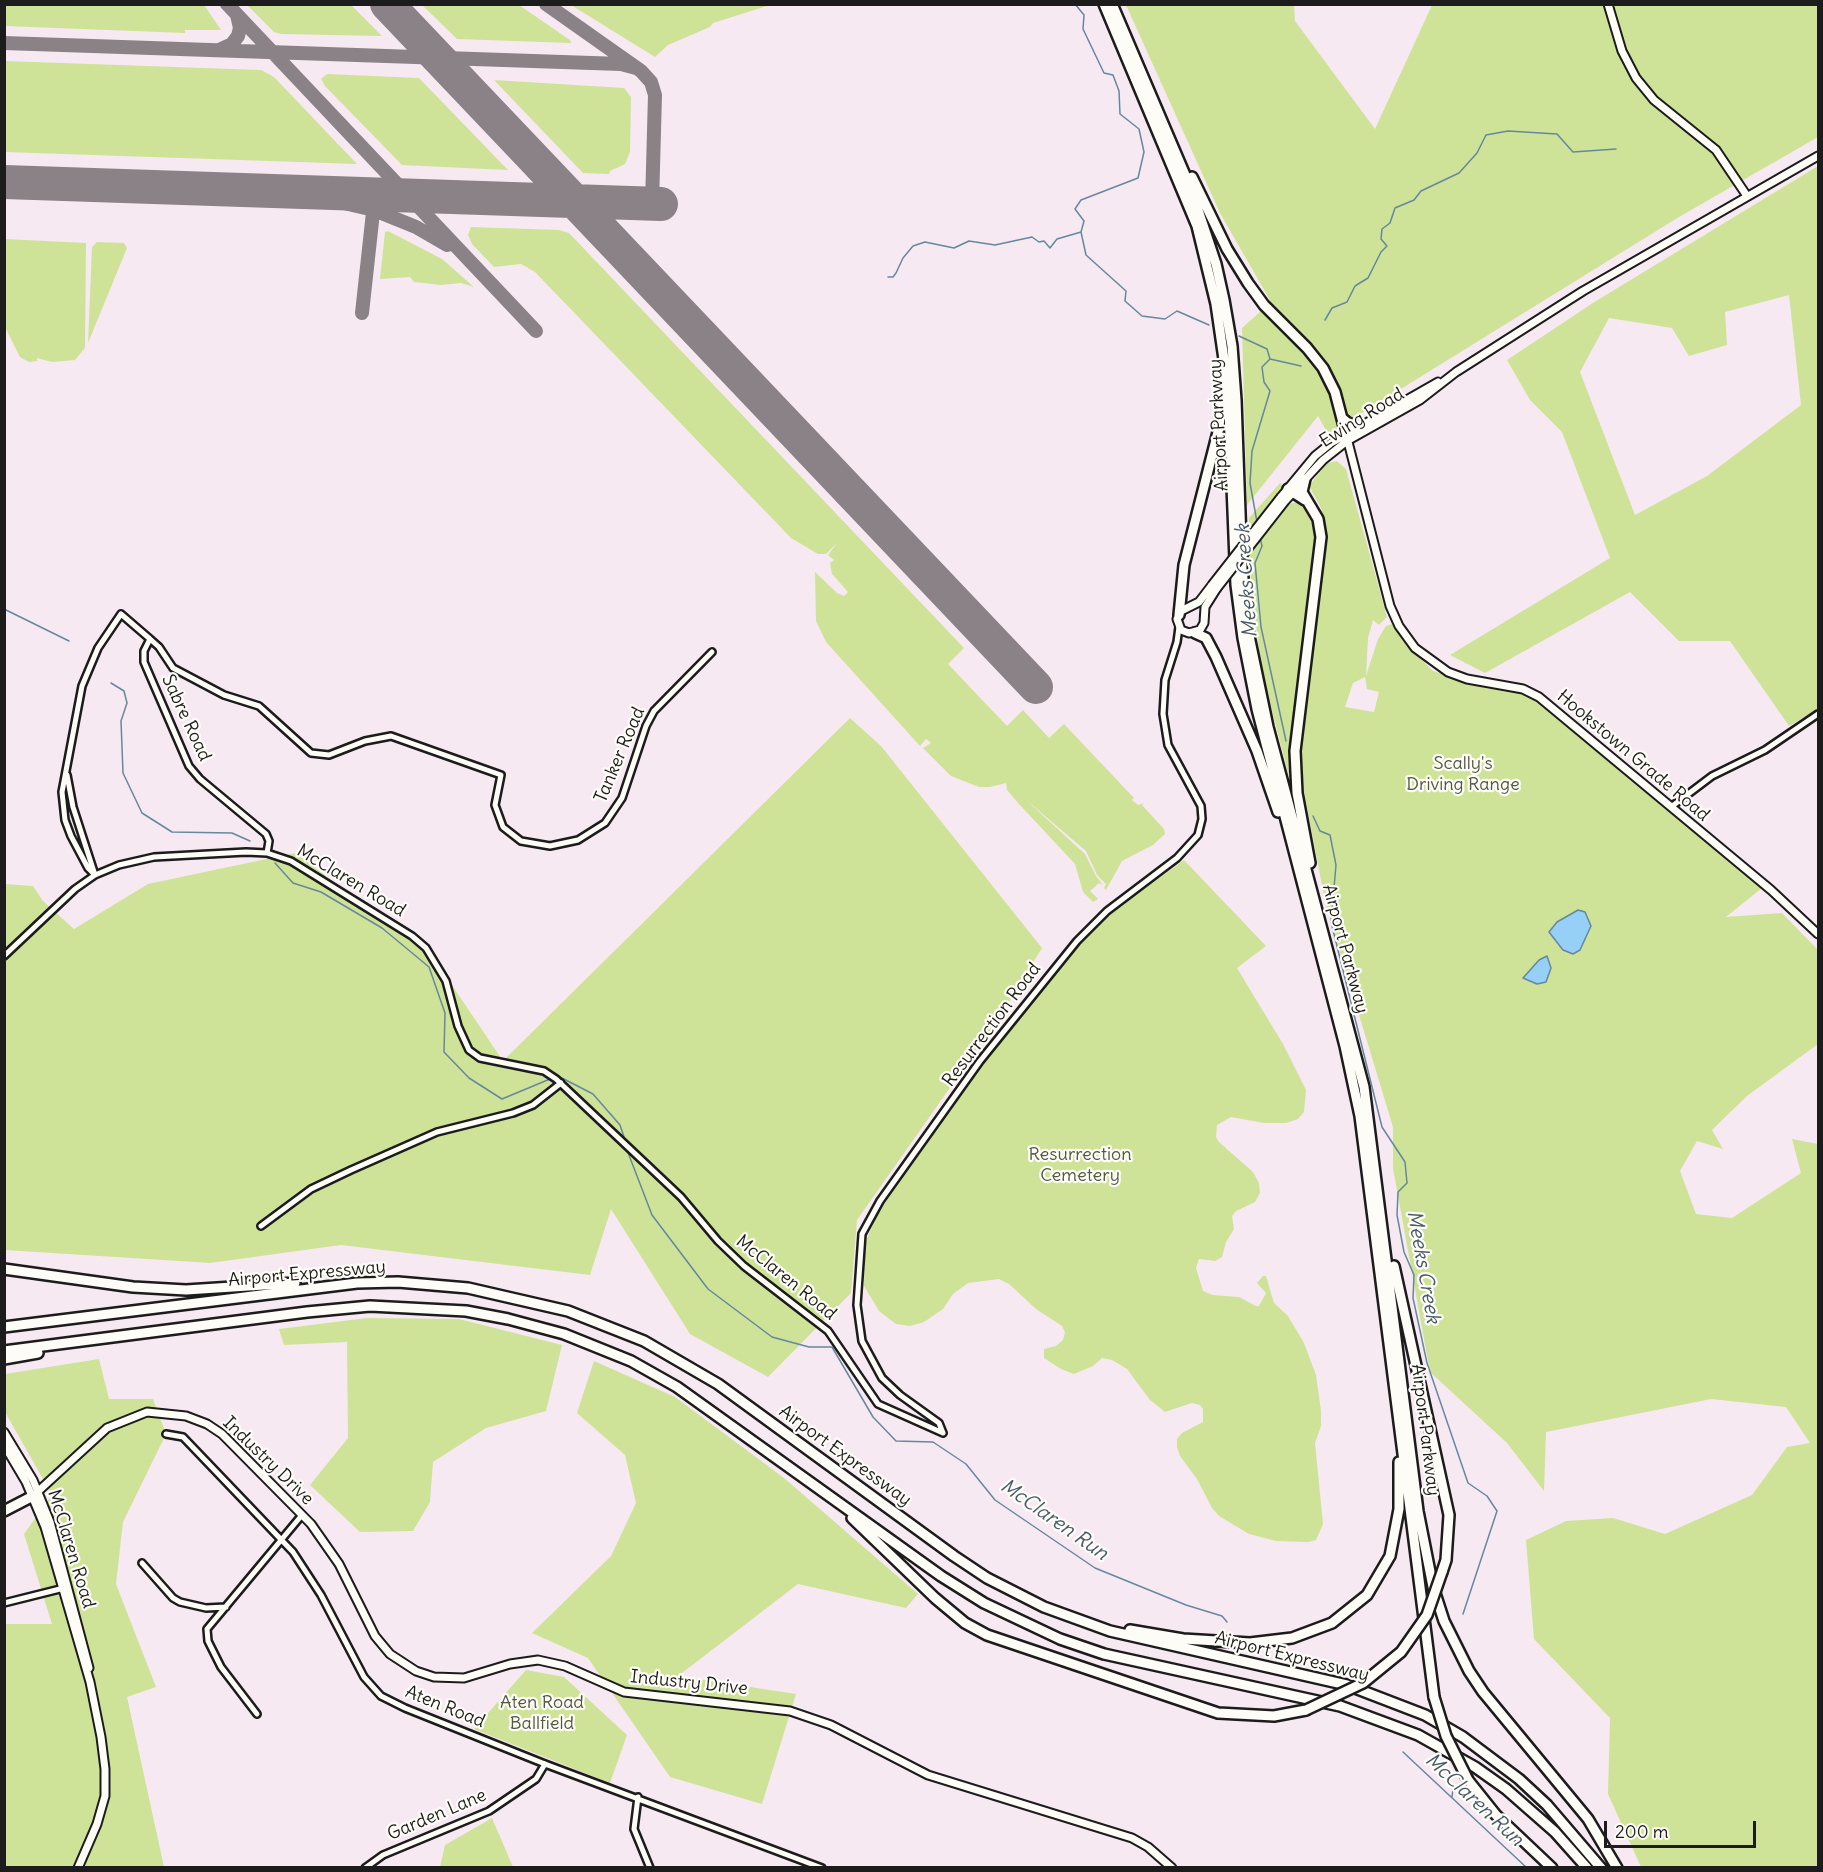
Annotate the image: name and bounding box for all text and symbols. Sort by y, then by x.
street label: Airport Parkway [1205,358,1233,492]
street label: Ewing Road [1316,384,1408,452]
water label: Meeks Creek [1231,523,1263,639]
street label: Sabre Road [157,671,215,765]
street label: Hookstown Grade Road [1552,686,1714,826]
street label: Tanker Road [590,704,650,806]
park label: Scally's Driving Range [1406,753,1520,795]
street label: McClaren Road [293,840,409,922]
street label: Airport Parkway [1317,882,1373,1016]
street label: Resurrection Road [938,959,1046,1091]
park label: Resurrection Cemetery [1028,1144,1132,1186]
water label: Meeks Creek [1401,1209,1445,1325]
street label: McClaren Road [731,1231,841,1325]
street label: Airport Expressway [227,1256,387,1292]
street label: Airport Parkway [1406,1363,1444,1497]
street label: Airport Expressway [775,1401,915,1511]
street label: Industry Drive [218,1412,318,1510]
water label: McClaren Run [996,1474,1112,1566]
street label: McClaren Road [43,1487,99,1611]
street label: Airport Expressway [1213,1627,1371,1687]
street label: Industry Drive [629,1666,749,1700]
street label: Aten Road [402,1681,488,1733]
park label: Aten Road Ballfield [500,1692,584,1734]
water label: McClaren Run [1420,1748,1528,1852]
street label: Garden Lane [384,1784,490,1846]
scale bar [1607,1809,1758,1847]
text: 200 m [1615,1820,1669,1843]

